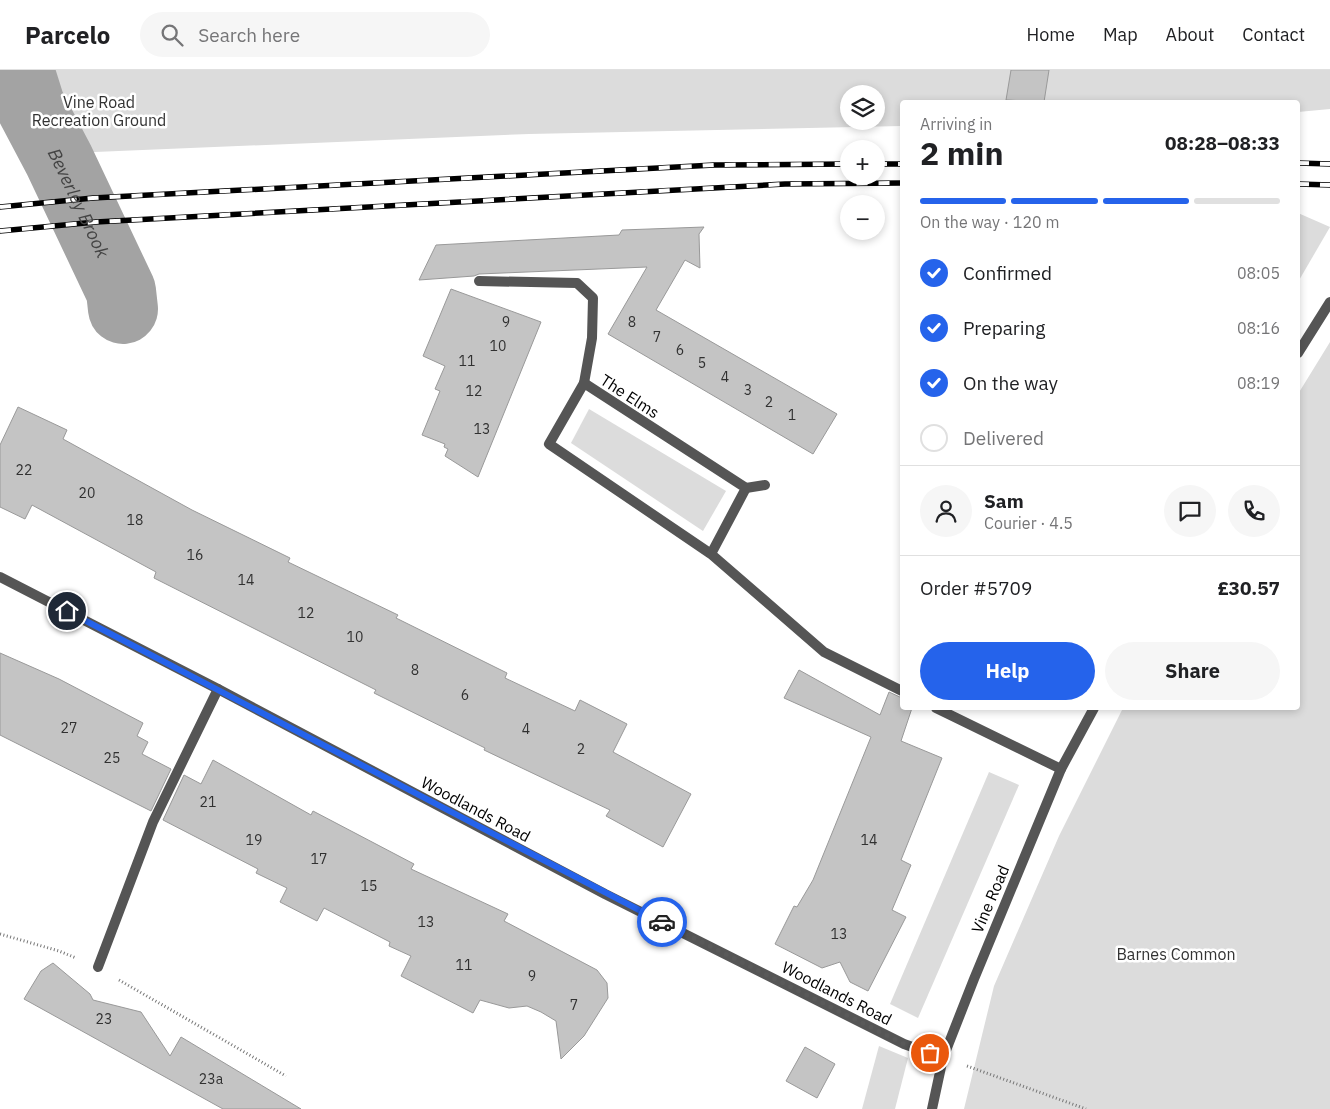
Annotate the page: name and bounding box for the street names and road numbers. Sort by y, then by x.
street label: The Elms [597,370,663,422]
street label: Woodlands Road [418,772,534,846]
street label: Vine Road [967,862,1013,936]
street label: Woodlands Road [779,957,895,1029]

